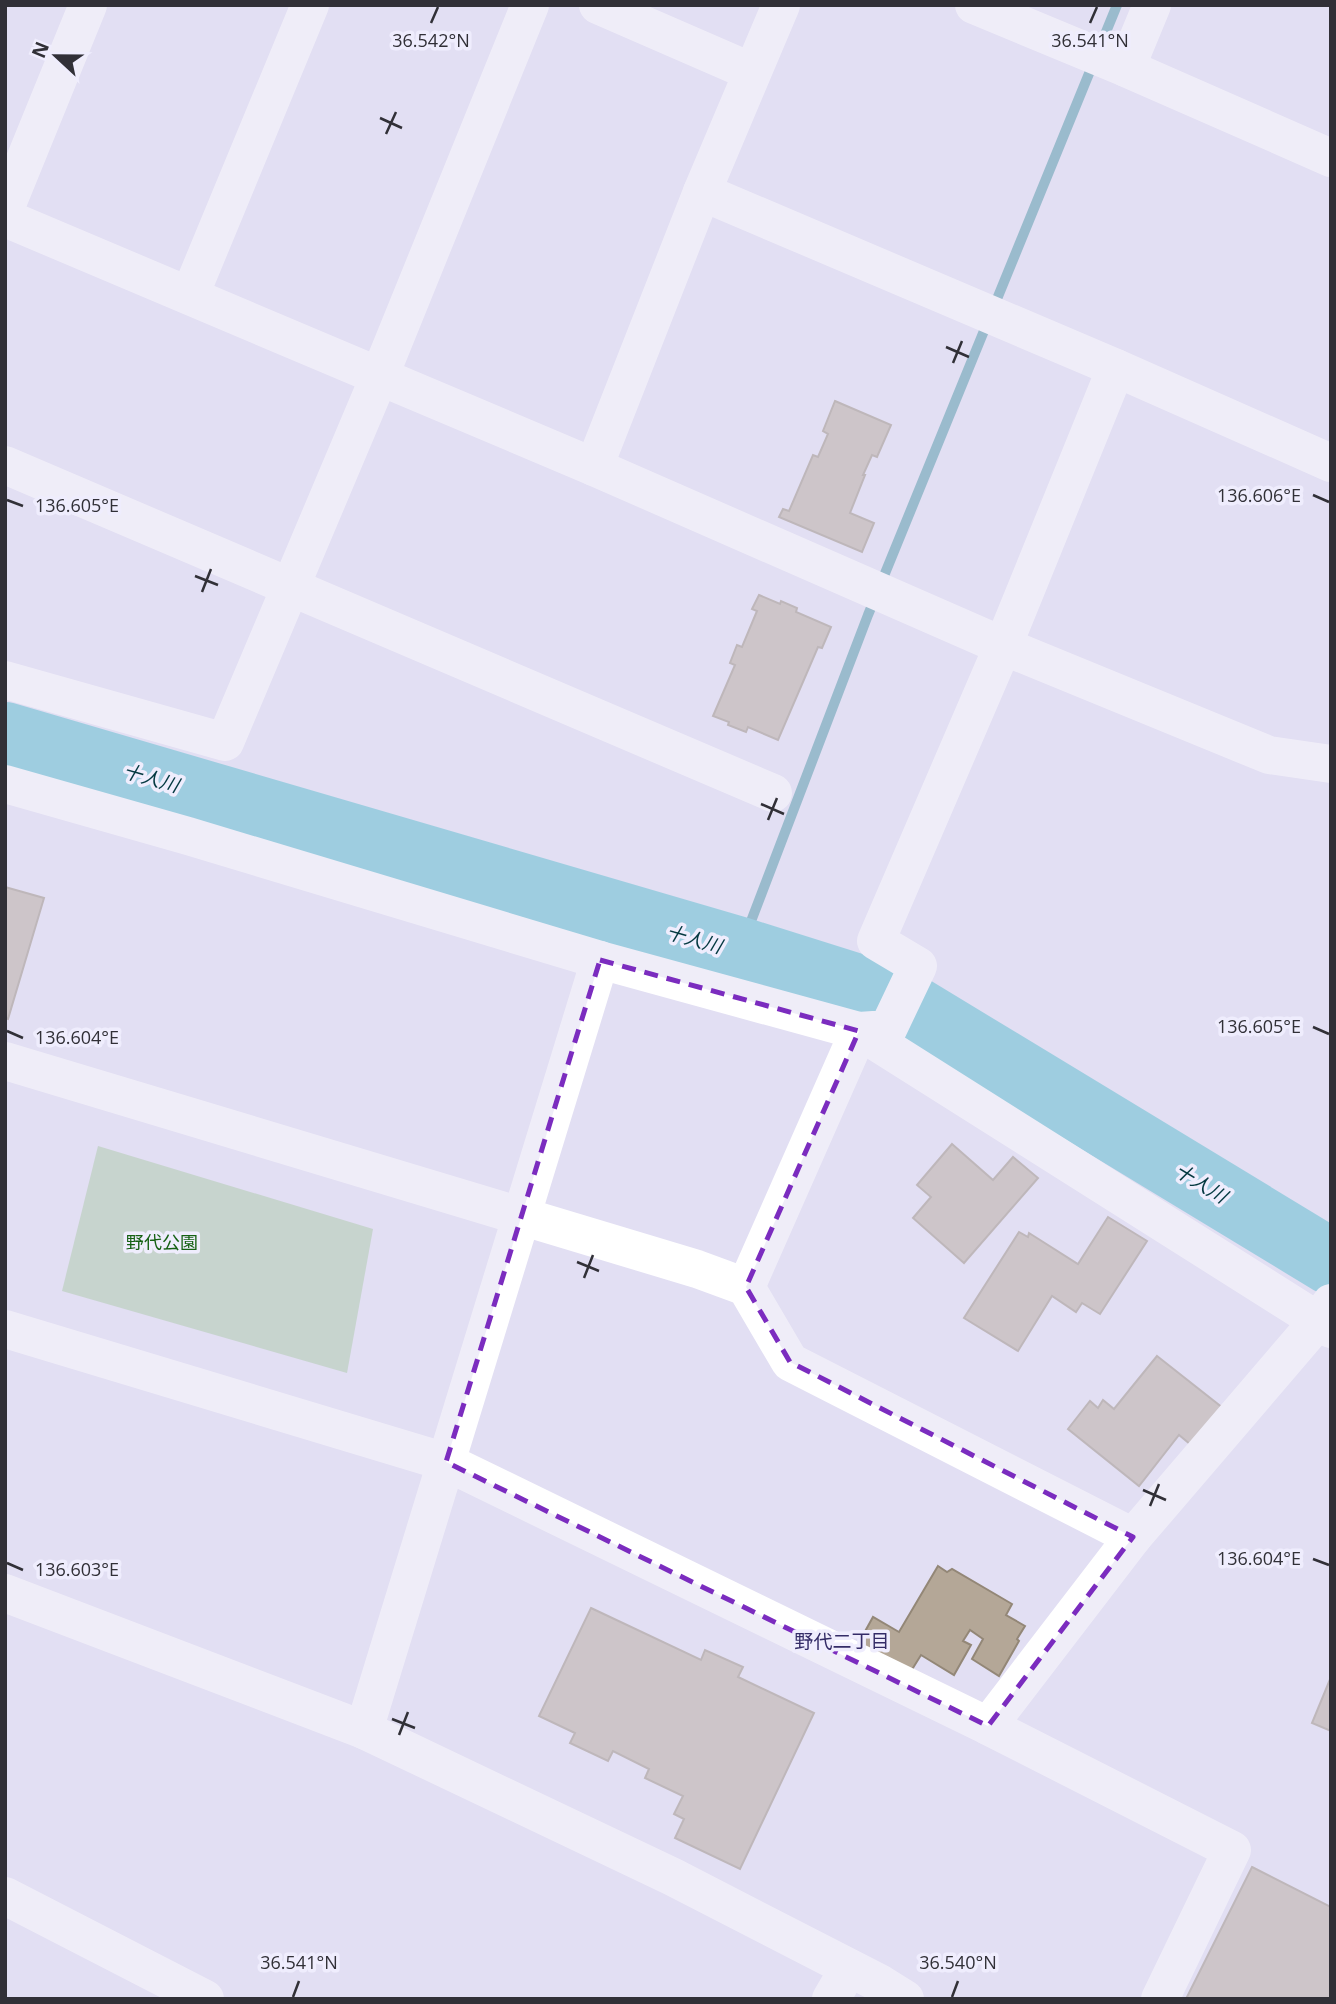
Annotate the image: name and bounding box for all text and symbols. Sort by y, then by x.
north arrow [21,21,91,91]
text: 36.542°N [392,28,470,52]
text: 36.541°N [1051,28,1129,52]
text: N [25,38,55,62]
text: 136.606°E [1217,483,1301,507]
text: 136.605°E [35,493,119,517]
water label: 十人川 [120,758,184,799]
water label: 十人川 [663,919,727,960]
text: 136.605°E [1217,1014,1301,1038]
text: 136.604°E [35,1025,119,1049]
water label: 十人川 [1170,1157,1234,1210]
park label: 野代公園 [126,1230,198,1254]
text: 136.604°E [1217,1546,1301,1570]
text: 136.603°E [35,1557,119,1581]
district label: 野代二丁目 [794,1628,890,1654]
text: 36.541°N [260,1950,338,1974]
text: 36.540°N [919,1950,997,1974]

